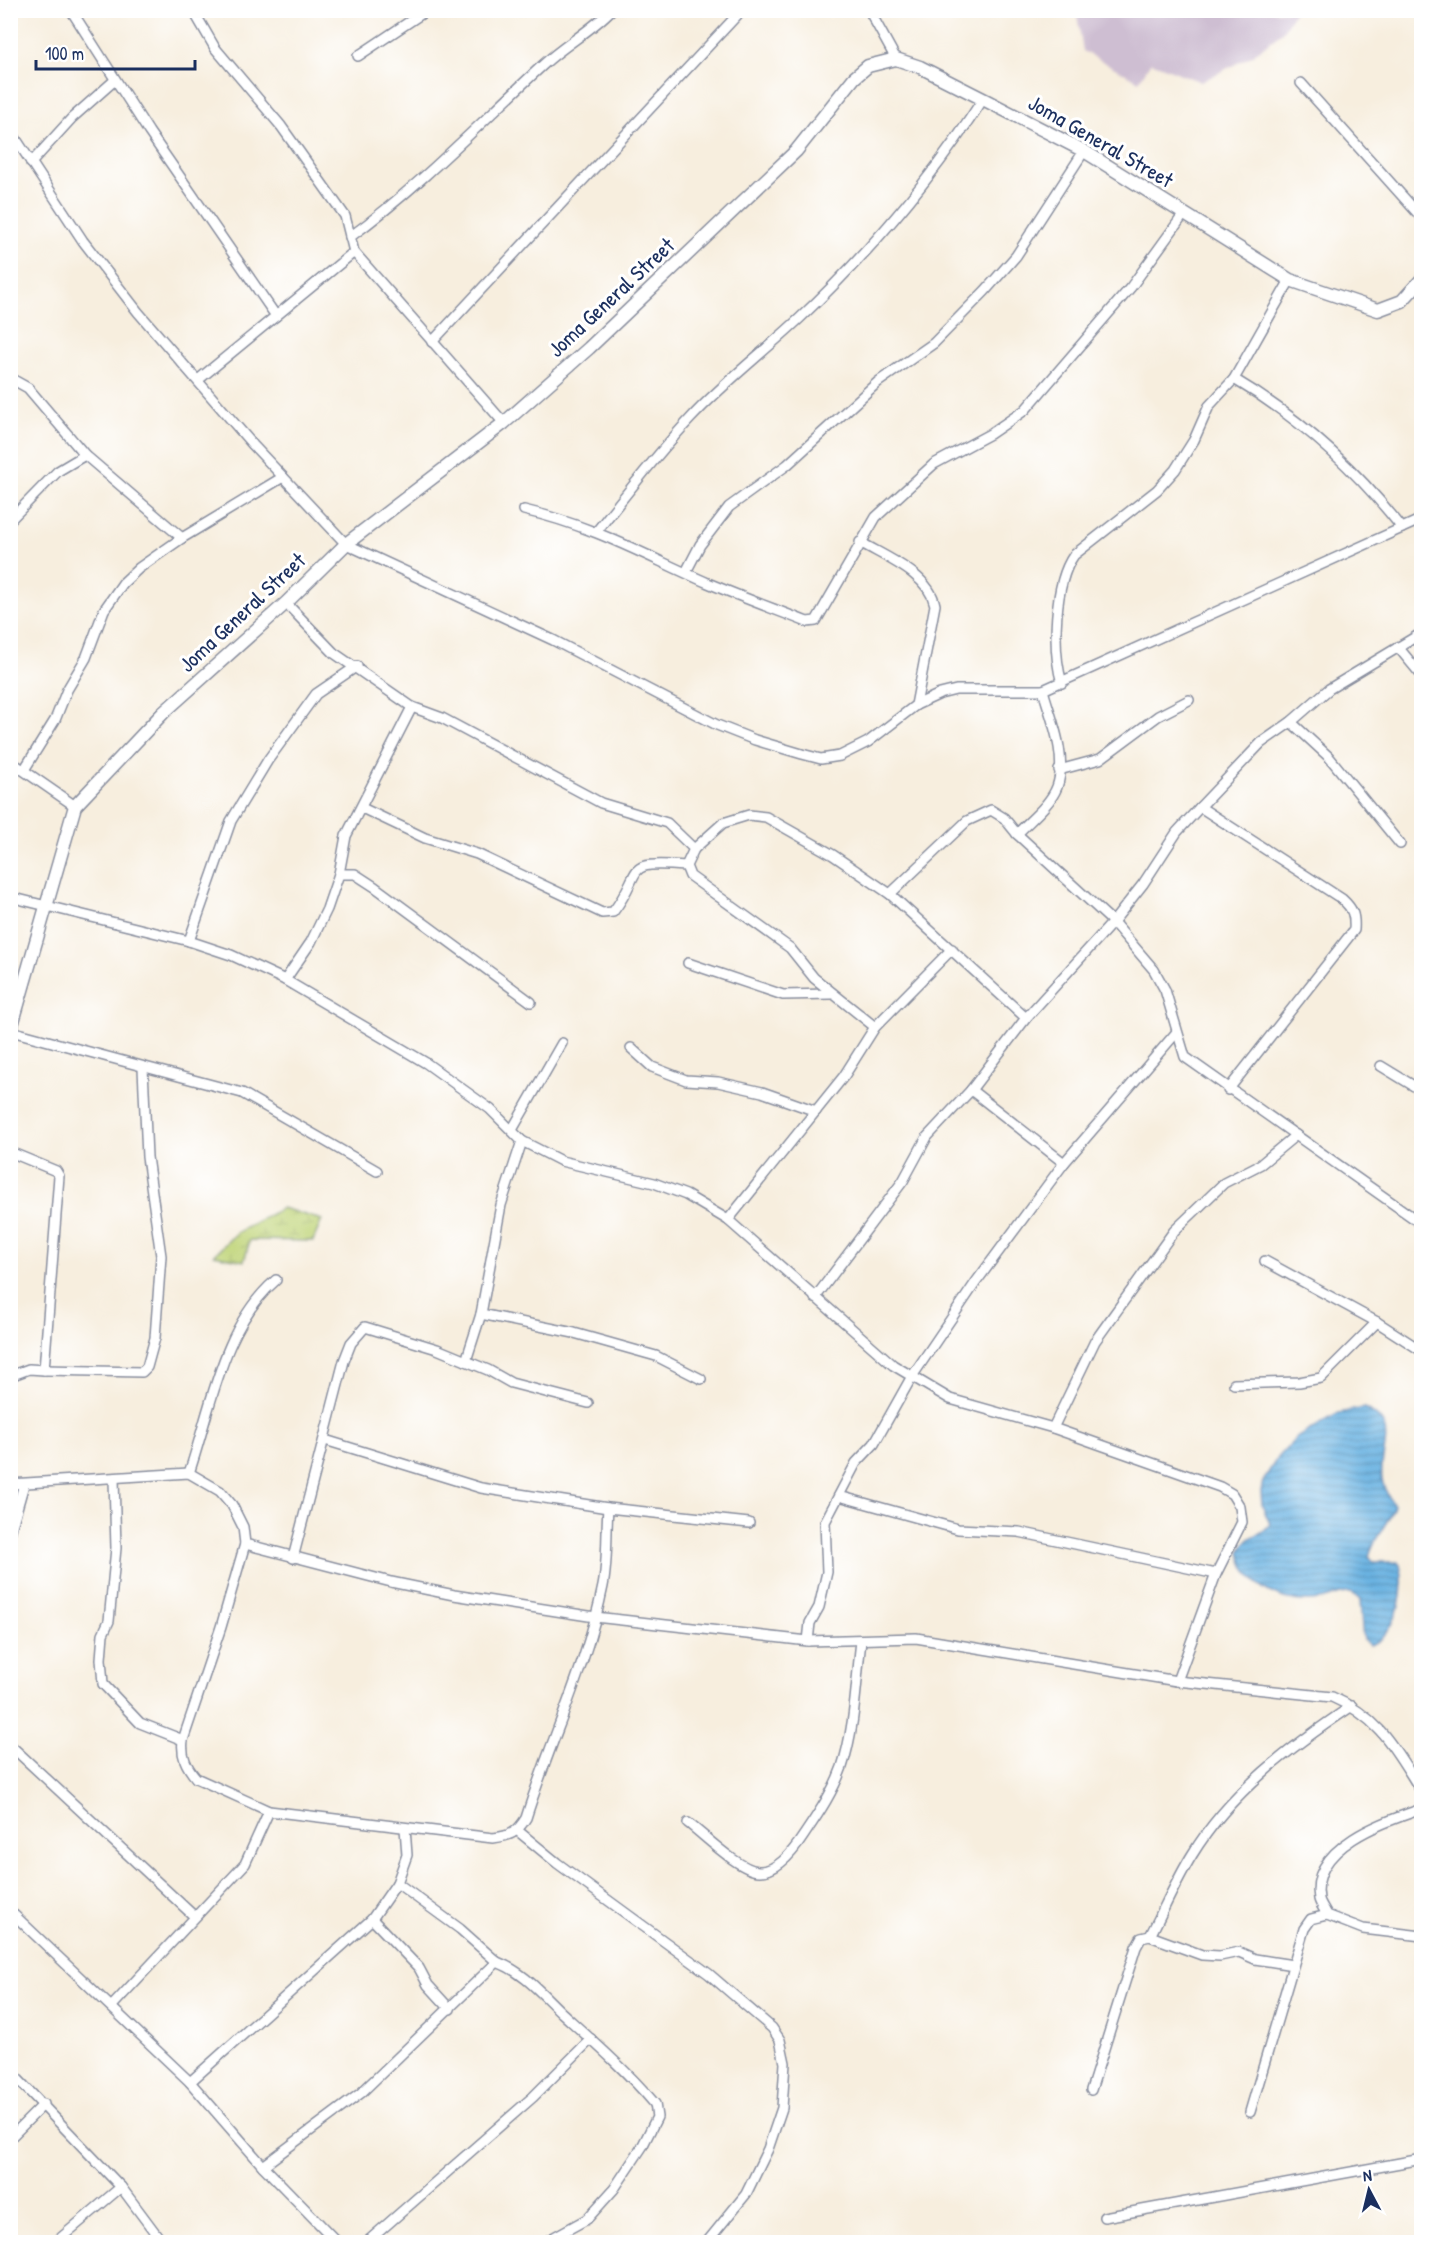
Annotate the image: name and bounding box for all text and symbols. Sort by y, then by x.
scale bar [36,33,195,71]
text: 100 m [45,41,84,66]
street label: Joma General Street [1023,87,1179,195]
street label: Joma General Street [541,230,681,364]
street label: Joma General Street [172,545,312,679]
north arrow [1339,2160,1399,2220]
text: N [1362,2164,1373,2187]

